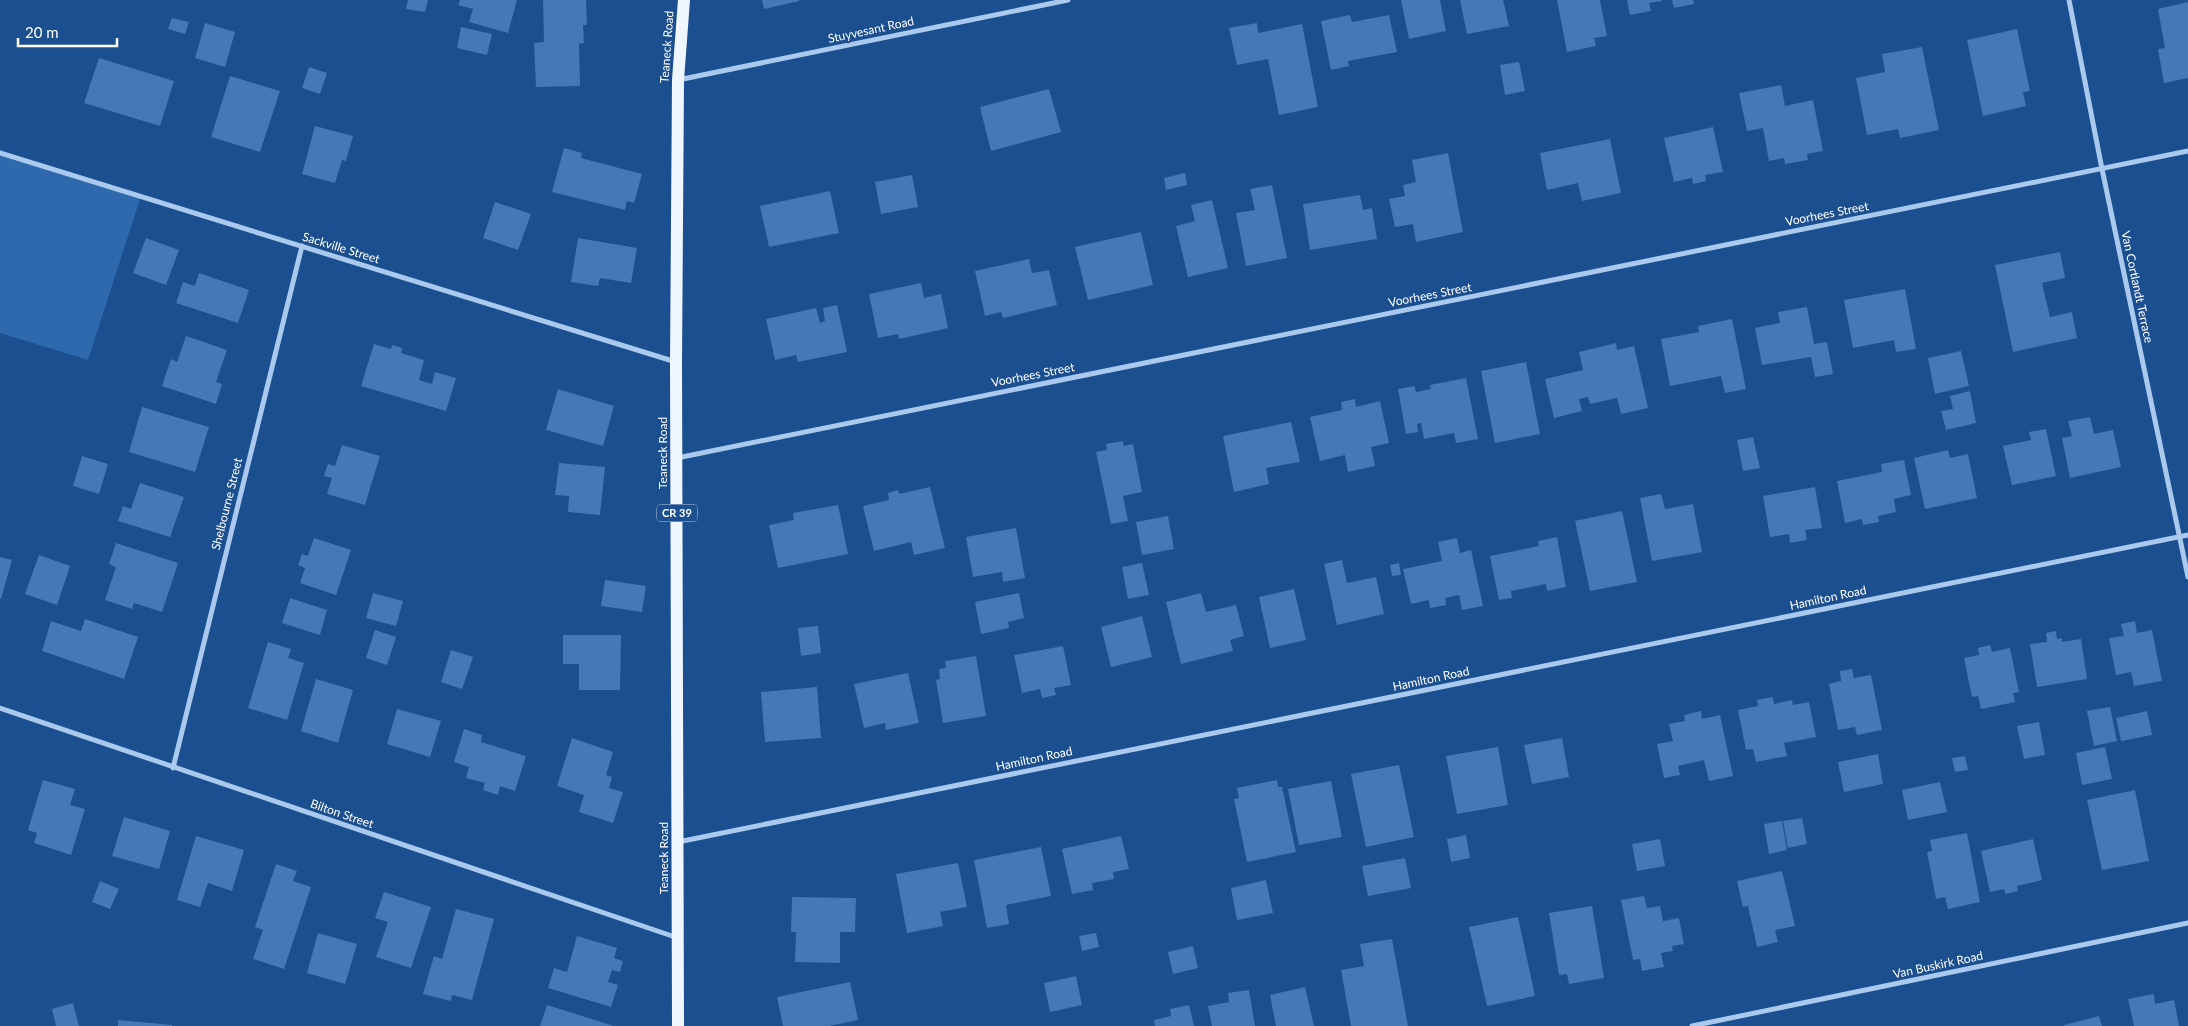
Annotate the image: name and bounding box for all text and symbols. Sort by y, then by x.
street label: Teaneck Road [656,10,677,84]
street label: Stuyvesant Road [827,13,915,46]
scale bar [18,15,116,47]
text: 20 m [25,23,59,41]
street label: Voorhees Street [1784,198,1870,229]
street label: Sackville Street [301,229,382,267]
street label: Van Cortlandt Terrace [2118,230,2157,344]
street label: Voorhees Street [1387,279,1473,310]
street label: Voorhees Street [990,359,1076,390]
street label: Teaneck Road [655,417,670,489]
street label: Shelbourne Street [208,456,245,552]
road number: CR 39 [657,504,697,522]
street label: Hamilton Road [1788,582,1868,613]
street label: Hamilton Road [1391,663,1471,694]
street label: Hamilton Road [994,743,1074,774]
street label: Bilton Street [309,796,376,832]
street label: Teaneck Road [656,822,671,894]
street label: Van Buskirk Road [1892,948,1984,981]

